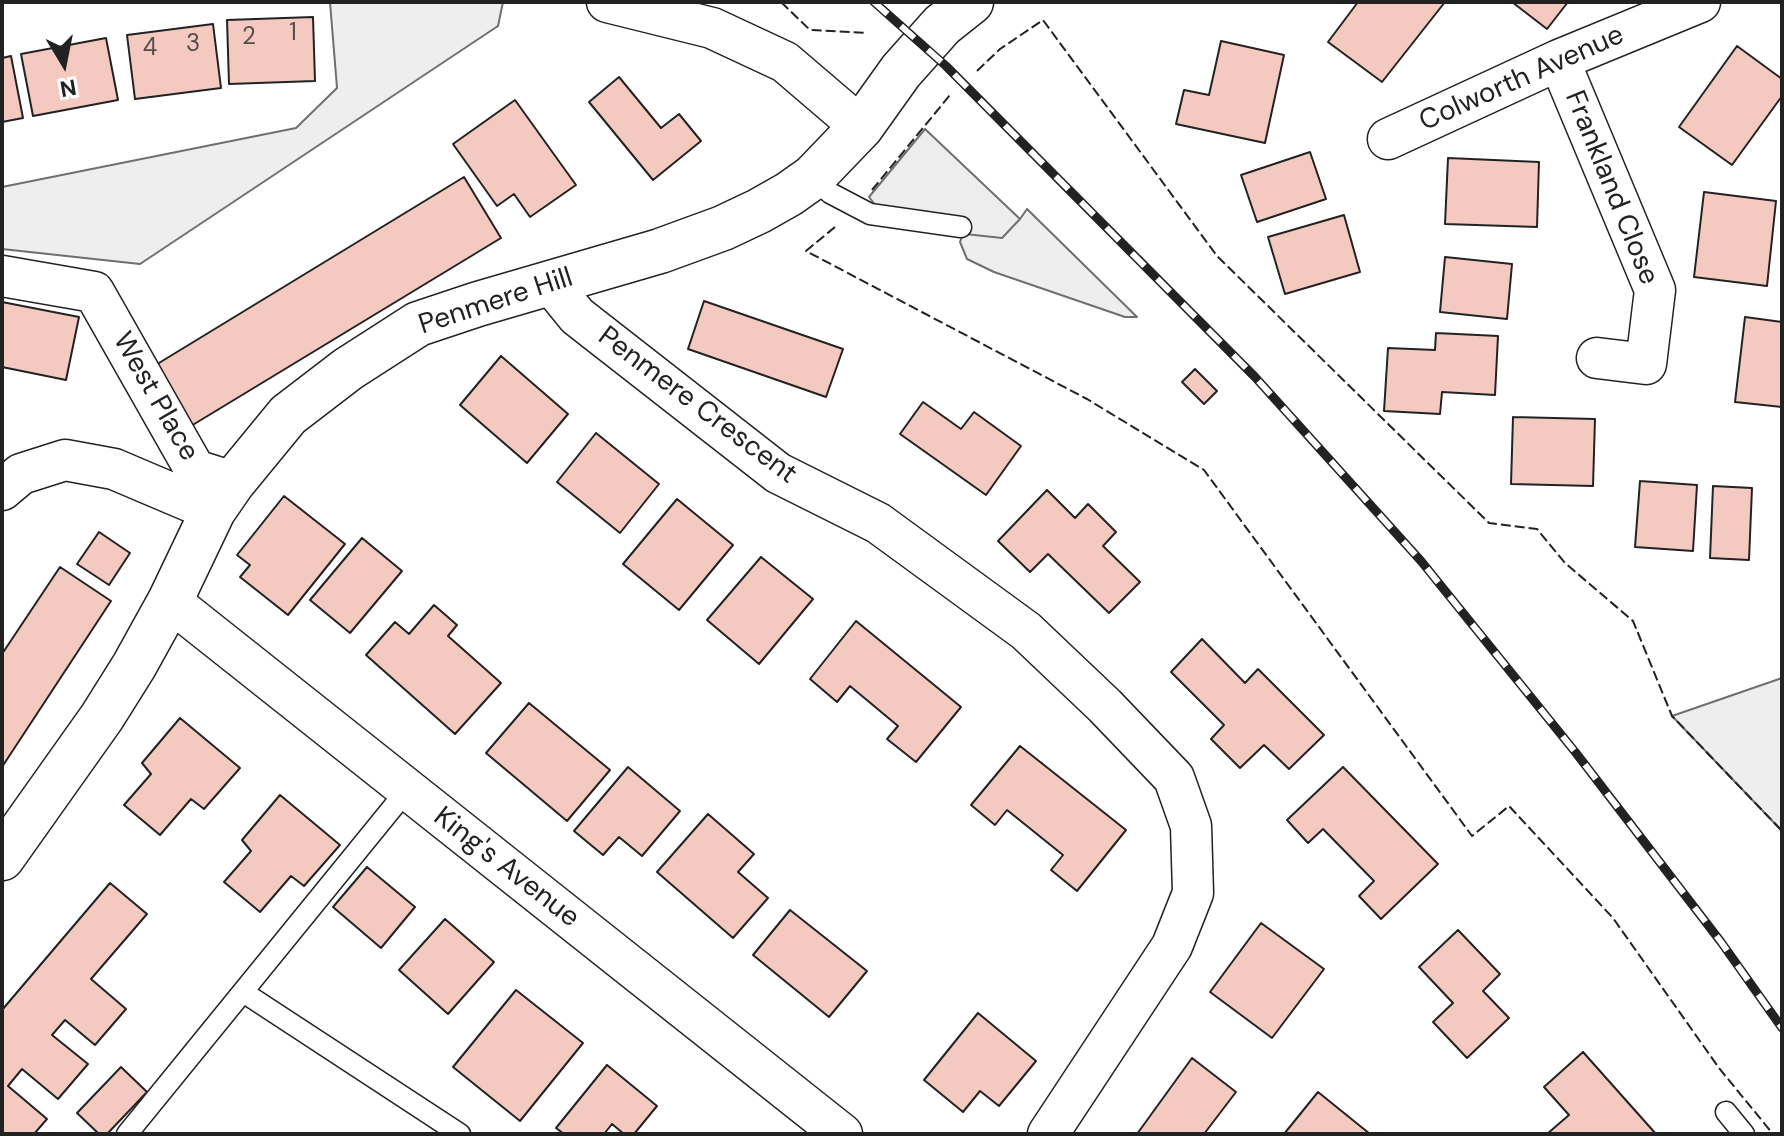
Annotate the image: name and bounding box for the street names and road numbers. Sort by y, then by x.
street label: Colworth Avenue [1414,19,1630,139]
street label: Frankland Close [1557,86,1665,290]
street label: Penmere Hill [415,261,577,343]
street label: Penmere Crescent [591,320,803,492]
street label: West Place [105,327,205,467]
street label: King's Avenue [426,801,586,935]

